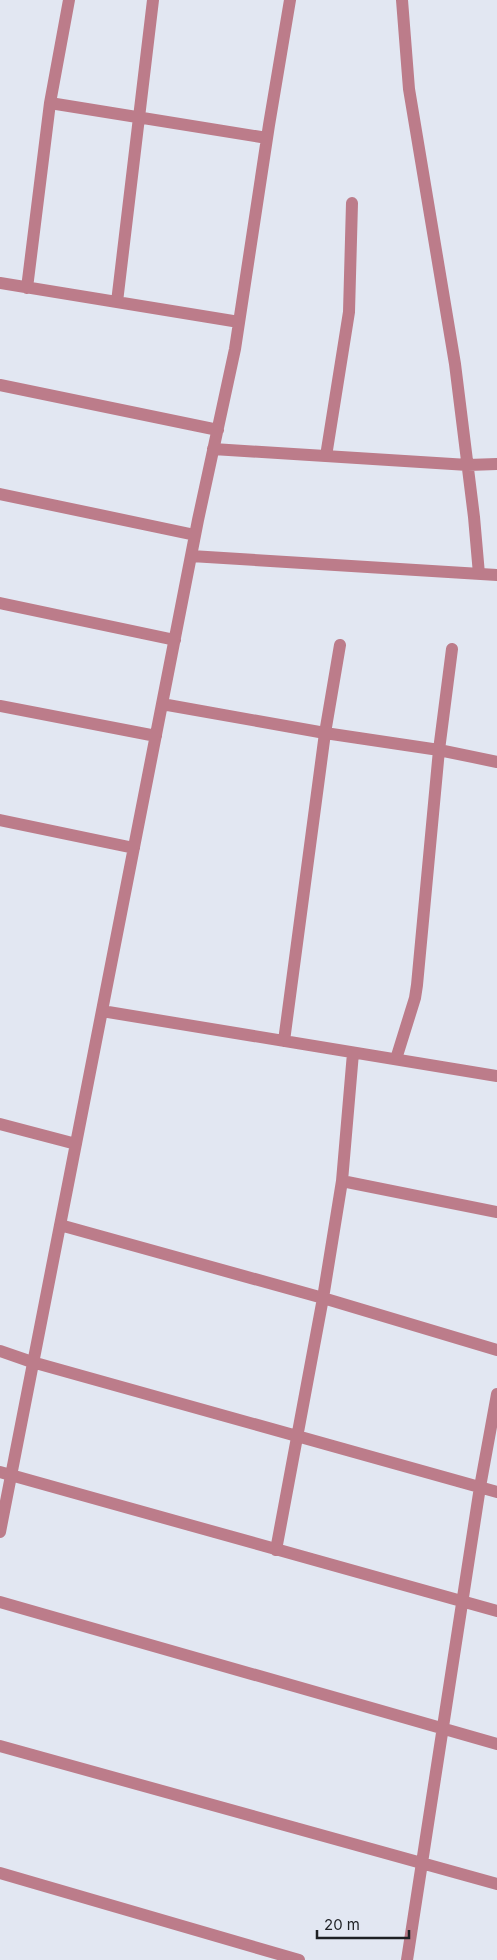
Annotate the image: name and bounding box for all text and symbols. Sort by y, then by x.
scale bar [317,1908,410,1940]
text: 20 m [324,1915,360,1934]

